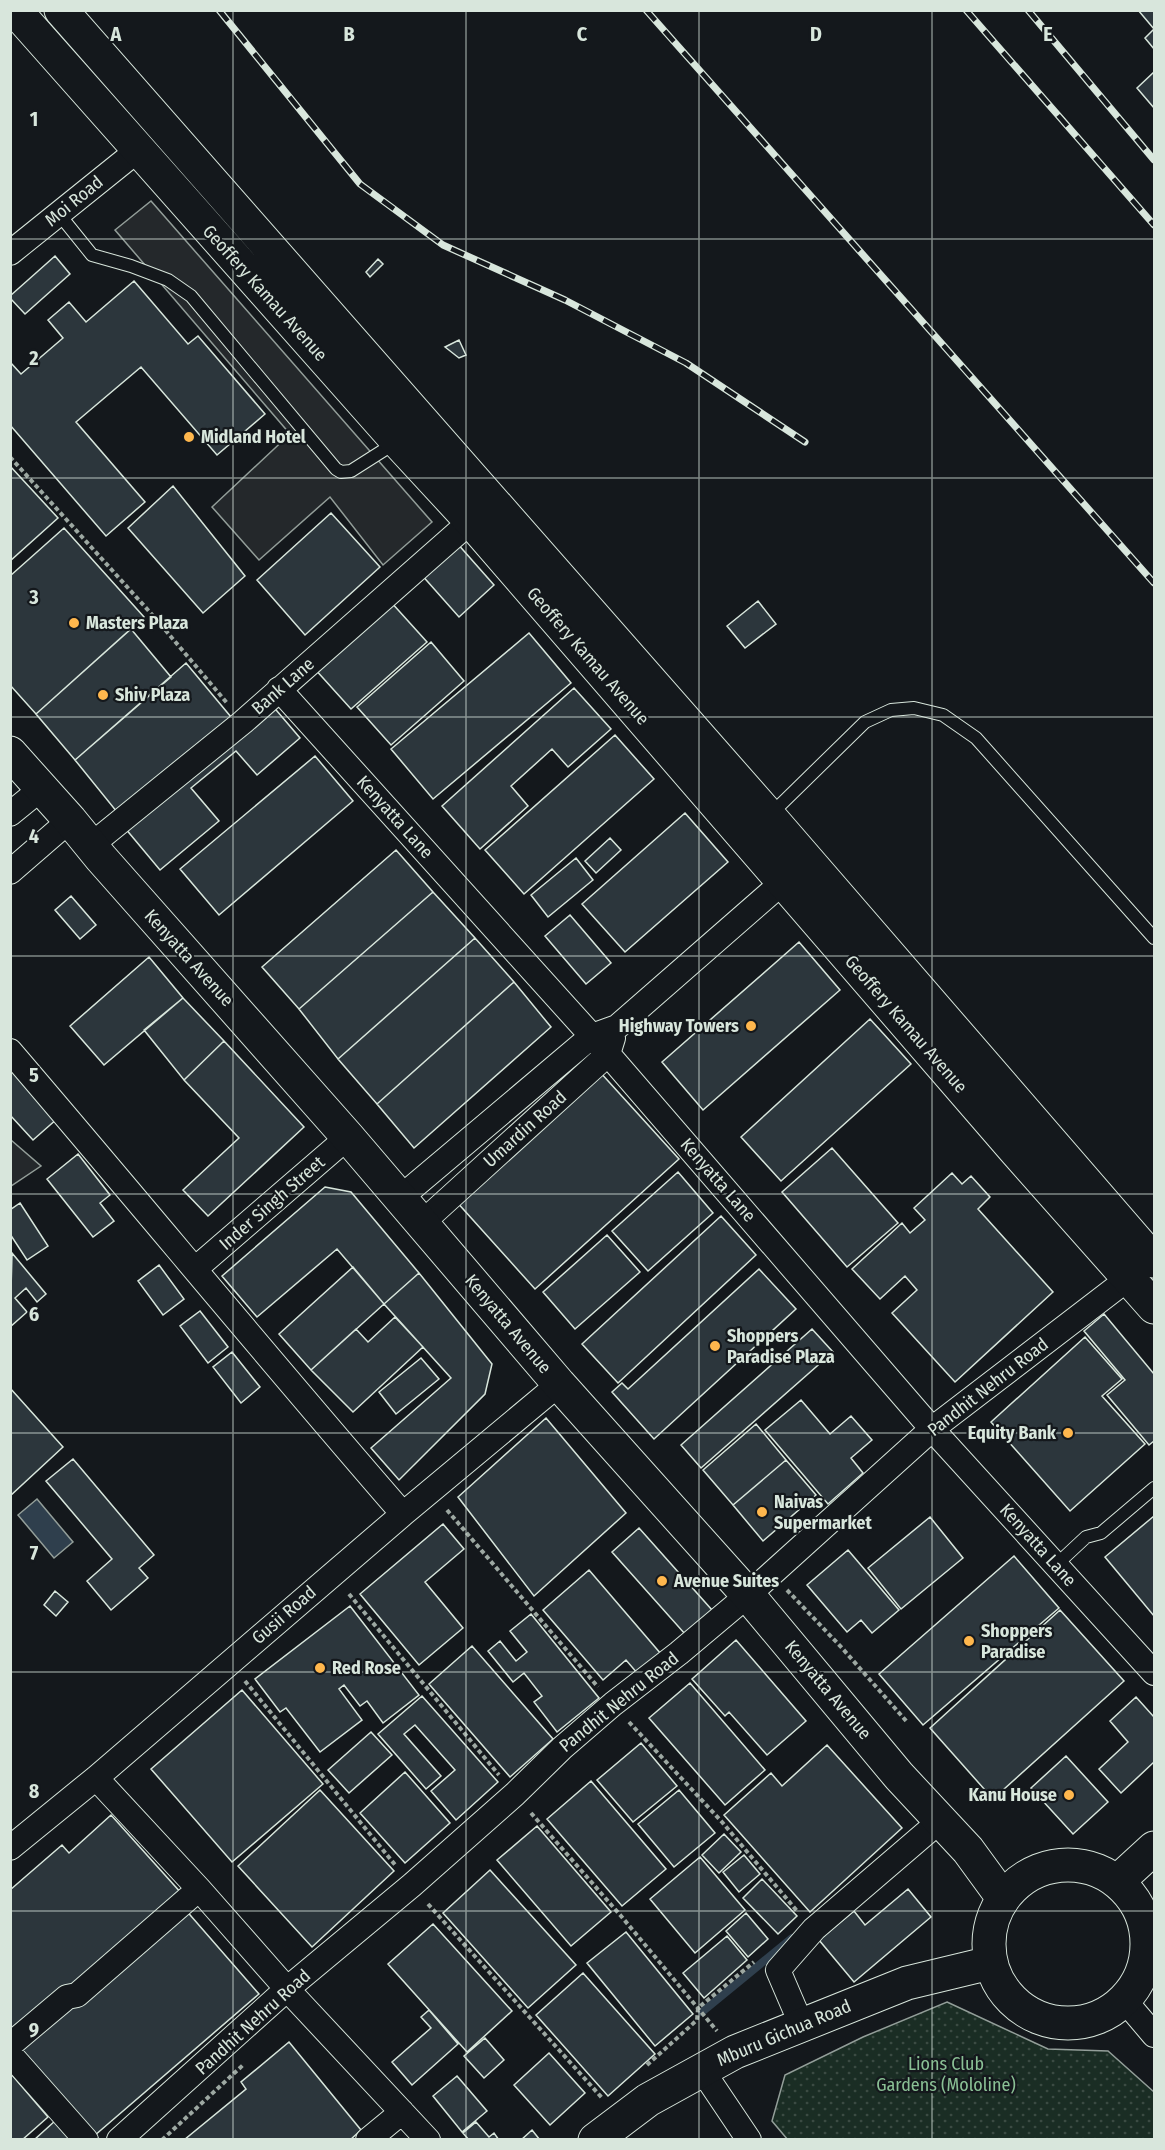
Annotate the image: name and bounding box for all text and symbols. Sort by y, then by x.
text: A [110,22,123,46]
text: B [343,22,355,46]
text: C [577,22,588,46]
text: D [810,22,822,46]
text: E [1043,22,1053,46]
text: 1 [30,107,38,131]
street label: Moi Road [41,171,107,231]
street label: Geoffery Kamau Avenue [198,220,332,366]
text: 2 [28,346,39,370]
place label: Midland Hotel [201,426,306,448]
marker: Midland Hotel [182,430,196,444]
street label: Geoffery Kamau Avenue [522,583,654,730]
text: 3 [28,585,39,609]
place label: Masters Plaza [86,612,189,634]
marker: Masters Plaza [67,616,81,630]
street label: Bank Lane [247,653,319,719]
place label: Shiv Plaza [115,684,190,706]
marker: Shiv Plaza [96,688,110,702]
street label: Kenyatta Lane [352,771,438,863]
text: 4 [29,824,39,848]
street label: Kenyatta Avenue [140,905,238,1011]
street label: Geoffery Kamau Avenue [840,951,972,1098]
place label: Highway Towers [619,1015,739,1037]
marker: Highway Towers [744,1019,758,1033]
text: 5 [29,1063,39,1087]
street label: Umardin Road [479,1086,571,1172]
street label: Kenyatta Lane [676,1134,760,1226]
street label: Inder Singh Street [215,1151,329,1255]
street label: Kenyatta Avenue [460,1270,556,1378]
text: 6 [29,1302,39,1326]
place label: Shoppers Paradise Plaza [727,1325,835,1368]
street label: Pandhit Nehru Road [923,1333,1053,1441]
marker: Shoppers Paradise Plaza [708,1339,722,1353]
place label: Equity Bank [968,1422,1057,1444]
marker: Equity Bank [1061,1426,1075,1440]
place label: Naivas Supermarket [774,1491,872,1534]
street label: Kenyatta Lane [995,1499,1081,1591]
marker: Naivas Supermarket [755,1505,769,1519]
text: 7 [30,1541,39,1565]
place label: Avenue Suites [673,1570,779,1592]
marker: Avenue Suites [655,1574,669,1588]
street label: Gusii Road [247,1581,321,1649]
place label: Shoppers Paradise [981,1620,1052,1663]
marker: Shoppers Paradise [962,1634,976,1648]
street label: Kenyatta Avenue [780,1636,876,1744]
street label: Pandhit Nehru Road [555,1647,683,1757]
place label: Red Rose [332,1657,401,1679]
marker: Red Rose [313,1661,327,1675]
text: 8 [29,1779,40,1803]
place label: Kanu House [968,1784,1057,1806]
marker: Kanu House [1062,1788,1076,1802]
street label: Pandhit Nehru Road [191,1965,315,2079]
street label: Mburu Gichua Road [714,1995,854,2071]
text: 9 [29,2018,39,2042]
park label: Lions Club Gardens (Mololine) [876,2053,1016,2096]

